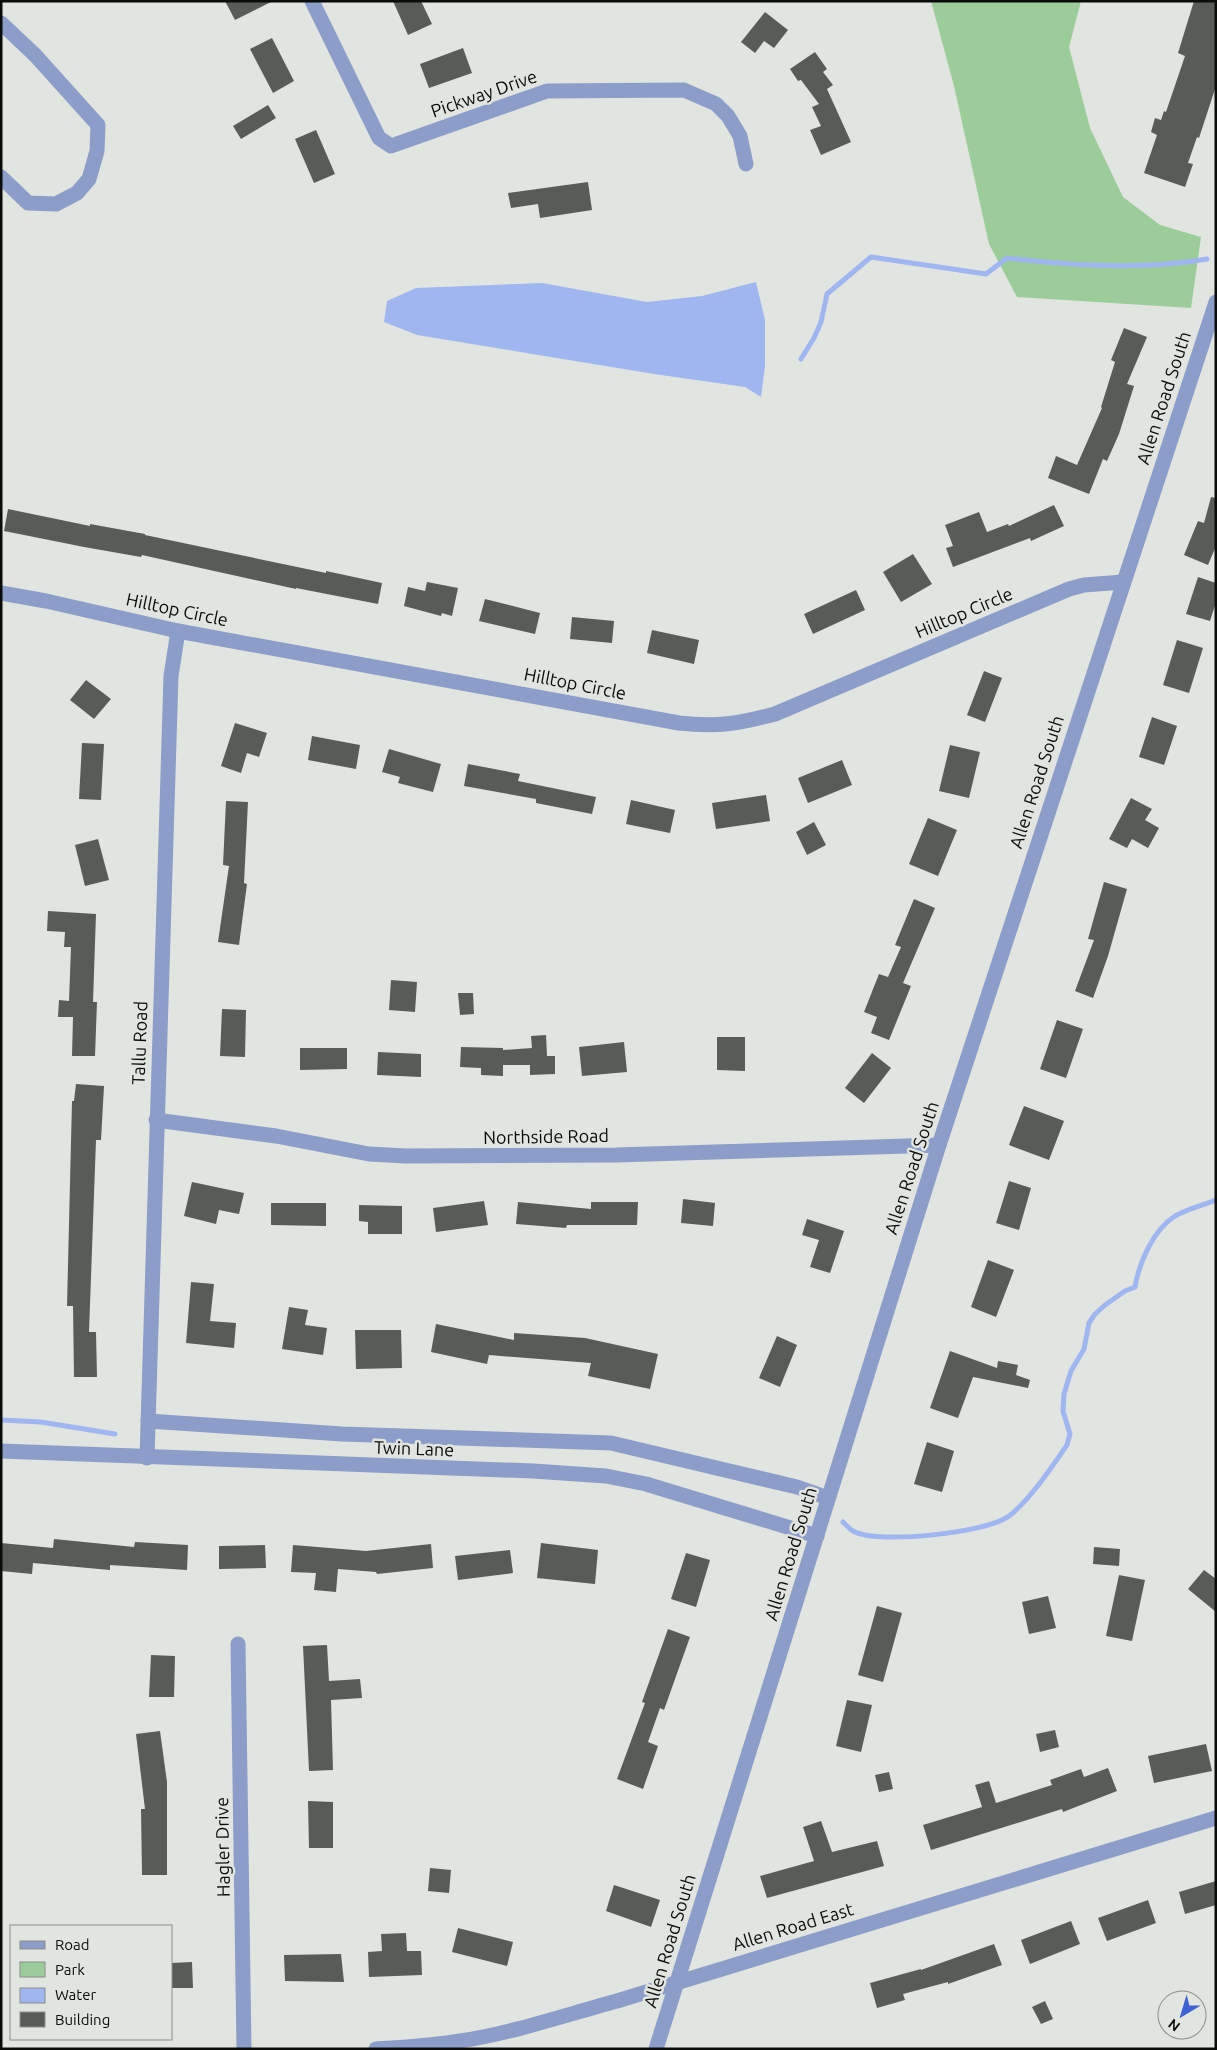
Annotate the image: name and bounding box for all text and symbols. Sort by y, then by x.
street label: Pickway Drive [428,66,539,121]
street label: Allen Road South [1132,329,1194,467]
street label: Hilltop Circle [912,583,1015,642]
street label: Hilltop Circle [124,588,230,630]
street label: Hilltop Circle [522,663,628,703]
street label: Allen Road South [1005,713,1067,851]
street label: Tallu Road [128,1001,150,1085]
street label: Allen Road South [880,1099,942,1237]
street label: Northside Road [483,1125,609,1147]
street label: Twin Lane [374,1437,454,1459]
street label: Allen Road South [760,1484,820,1623]
street label: Hagler Drive [211,1797,233,1897]
street label: Allen Road South [639,1871,699,2010]
street label: Allen Road East [730,1898,856,1954]
legend [10,1925,172,2040]
text: Road [55,1936,90,1953]
text: Park [55,1961,85,1978]
text: Water [55,1986,96,2003]
north arrow [1157,1990,1207,2040]
text: Building [55,2011,110,2028]
text: N [1165,2016,1183,2035]

